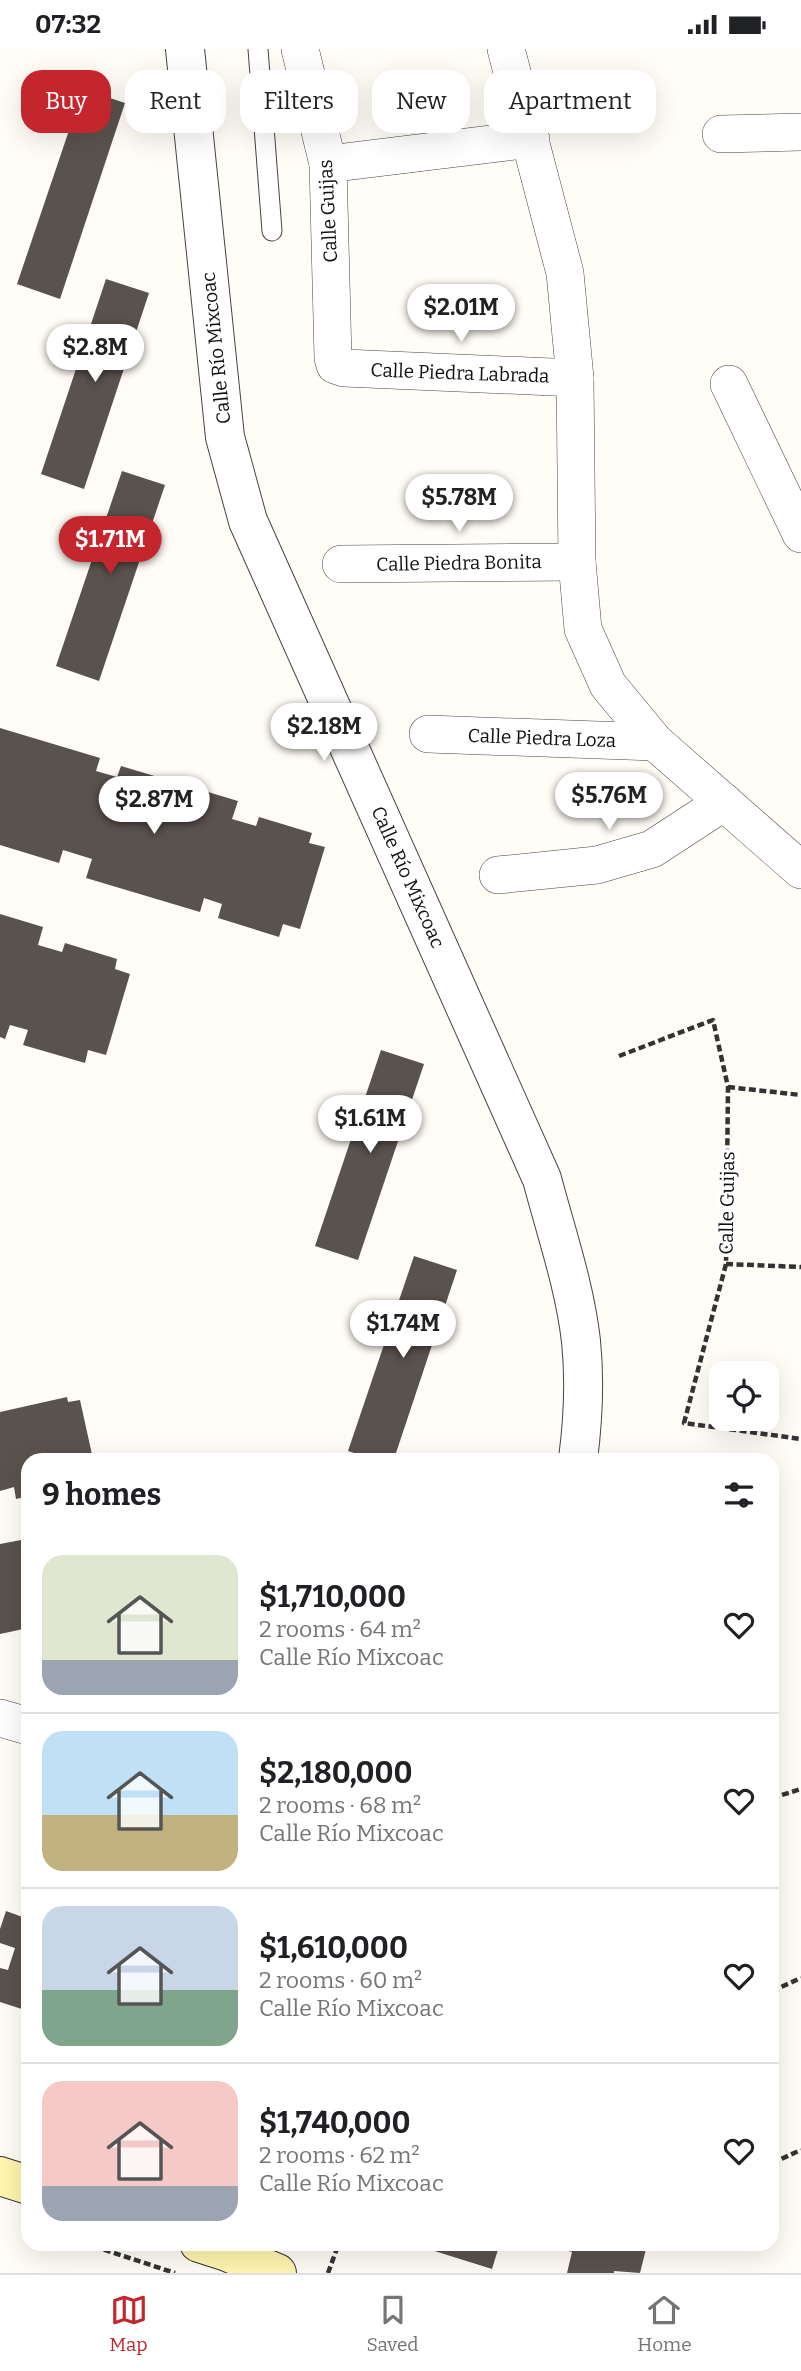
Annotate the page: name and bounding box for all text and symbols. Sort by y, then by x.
text: 07:32 [35,9,101,40]
chip: Buy [21,70,111,133]
chip: Rent [125,70,226,133]
chip: Filters [240,70,358,133]
chip: New [372,70,470,133]
chip: Apartment [484,70,656,133]
street label: Calle Guijas [314,159,342,263]
street label: Calle Río Mixcoac [197,271,235,425]
pin: $2.01M [404,285,518,344]
text: $2.01M [423,293,499,321]
pin: $2.8M [46,325,144,384]
text: $2.8M [62,333,128,361]
street label: Calle Piedra Labrada [370,358,550,388]
pin: $5.78M [402,475,516,534]
text: $5.78M [421,483,497,511]
pin: $1.71M [53,517,167,576]
text: $1.71M [75,525,145,553]
street label: Calle Piedra Bonita [376,550,543,576]
pin: $2.18M [267,703,381,763]
text: $2.18M [286,712,362,740]
street label: Calle Piedra Loza [467,724,617,752]
pin: $5.76M [552,773,666,832]
pin: $2.87M [97,777,211,836]
text: $5.76M [571,781,647,809]
text: $2.87M [115,785,193,813]
street label: Calle Río Mixcoac [366,803,450,952]
pin: $1.61M [313,1095,427,1155]
text: $1.61M [334,1104,406,1132]
street label: Calle Guijas [715,1151,739,1255]
pin: $1.74M [346,1301,460,1360]
text: $1.74M [366,1309,440,1337]
map controls [709,1361,779,1431]
button: locate [709,1361,779,1431]
icon: filters [720,1476,758,1514]
text: 9 homes [42,1477,161,1513]
text: $1,710,000 [259,1579,406,1615]
icon: home [98,1583,182,1667]
icon: heart [720,1606,758,1644]
text: 2 rooms · 64 m² [259,1615,421,1643]
text: Calle Río Mixcoac [259,1643,444,1671]
text: $2,180,000 [259,1755,413,1791]
icon: home [98,1759,182,1843]
icon: heart [720,1782,758,1820]
text: 2 rooms · 68 m² [259,1791,421,1819]
text: Calle Río Mixcoac [259,1819,444,1847]
text: $1,610,000 [259,1930,408,1966]
icon: home [98,1934,182,2018]
icon: heart [720,1957,758,1995]
text: 2 rooms · 60 m² [259,1966,422,1994]
text: Calle Río Mixcoac [259,1994,444,2022]
text: $1,740,000 [259,2105,411,2141]
icon: home [98,2109,182,2193]
icon: heart [720,2132,758,2170]
text: 2 rooms · 62 m² [259,2141,420,2169]
text: Calle Río Mixcoac [259,2169,444,2197]
tab: Map [109,2291,148,2356]
tab: Saved [366,2291,419,2356]
tab: Home [637,2291,692,2356]

